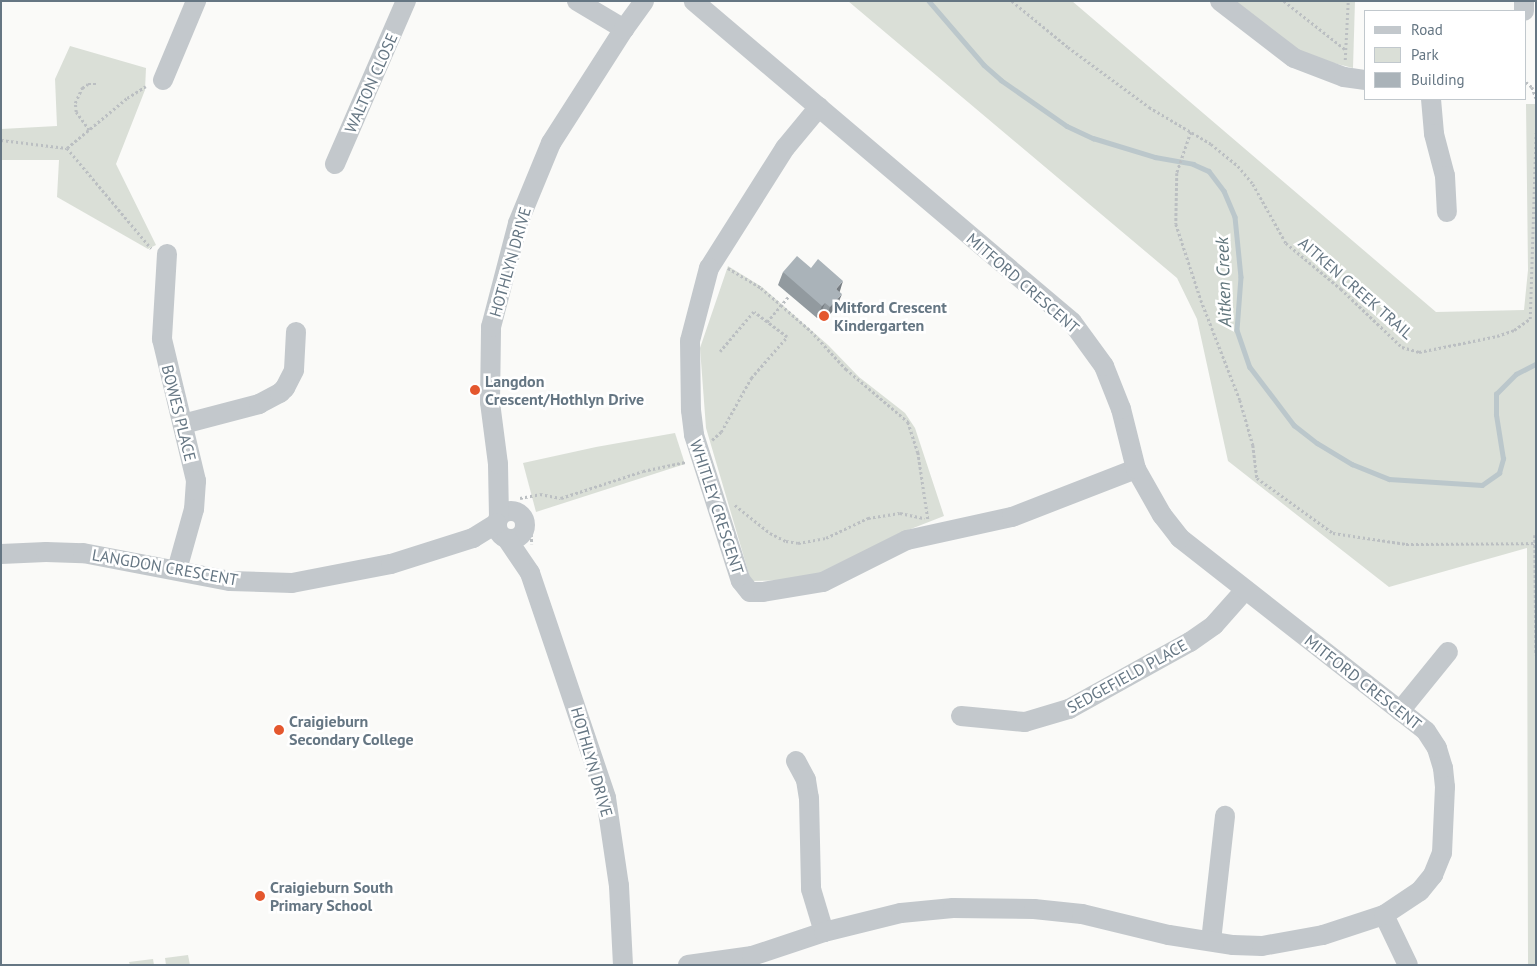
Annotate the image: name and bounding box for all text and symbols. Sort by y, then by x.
legend [1364,10,1527,100]
text: Road [1411,20,1443,39]
street label: WALTON CLOSE [340,30,402,136]
text: Park [1411,45,1439,64]
text: Building [1411,70,1465,89]
street label: HOTHLYN DRIVE [485,205,535,319]
street label: MITFORD CRESCENT [963,229,1083,337]
street label: AITKEN CREEK TRAIL [1294,233,1418,343]
water label: Aitken Creek [1212,236,1236,328]
place label: Mitford Crescent Kindergarten [834,297,947,335]
marker: Mitford Crescent Kindergarten [818,310,830,322]
street label: BOWES PLACE [158,363,200,463]
place label: Langdon Crescent/Hothlyn Drive [485,371,644,409]
marker: Langdon Crescent/Hothlyn Drive [469,384,481,396]
street label: WHITLEY CRESCENT [686,437,748,577]
street label: LANGDON CRESCENT [91,545,239,589]
street label: MITFORD CRESCENT [1301,630,1425,734]
street label: SEDGEFIELD PLACE [1064,635,1190,717]
street label: HOTHLYN DRIVE [567,705,617,819]
place label: Craigieburn Secondary College [289,711,414,749]
marker: Craigieburn Secondary College [273,724,285,736]
place label: Craigieburn South Primary School [270,877,393,915]
marker: Craigieburn South Primary School [254,890,266,902]

